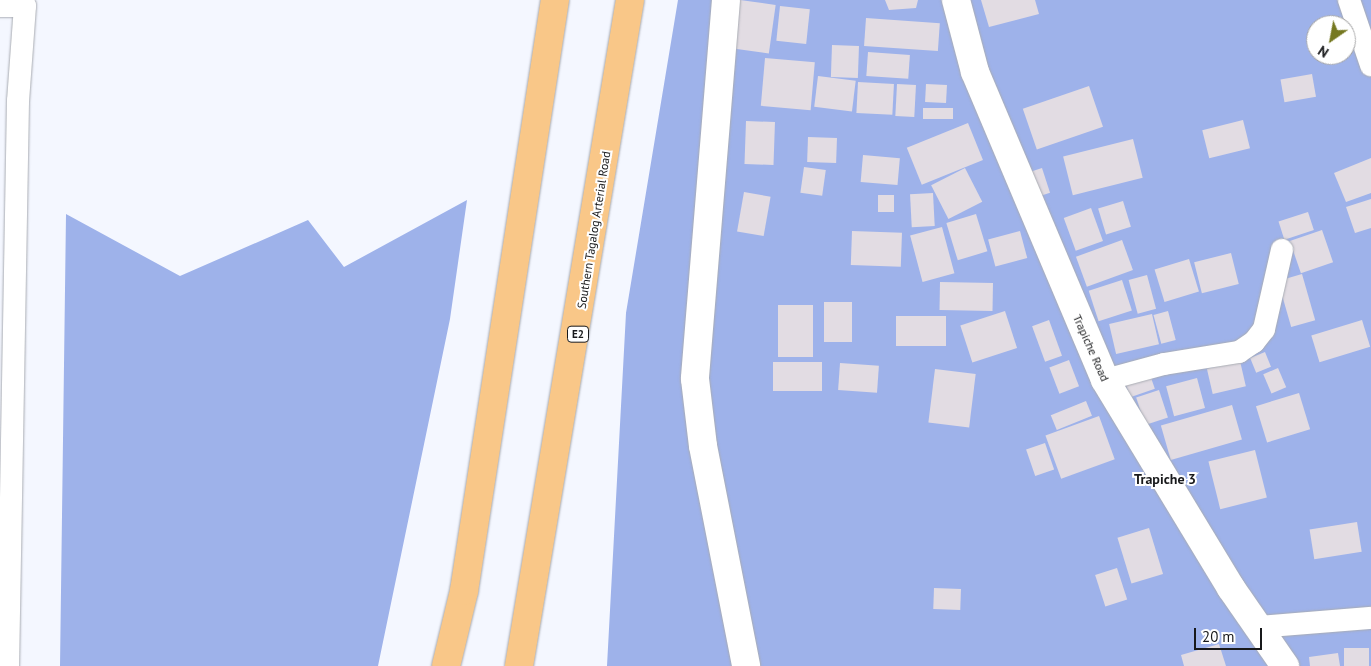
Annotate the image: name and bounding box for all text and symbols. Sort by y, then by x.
north arrow [1306,15,1356,65]
text: N [1315,42,1332,62]
street label: Southern Tagalog Arterial Road [574,150,614,310]
street label: Trapiche Road [1070,312,1112,384]
road number: E2 [567,326,589,342]
district label: Trapiche 3 [1134,471,1196,487]
scale bar [1196,618,1264,650]
text: 20 m [1202,627,1235,646]

